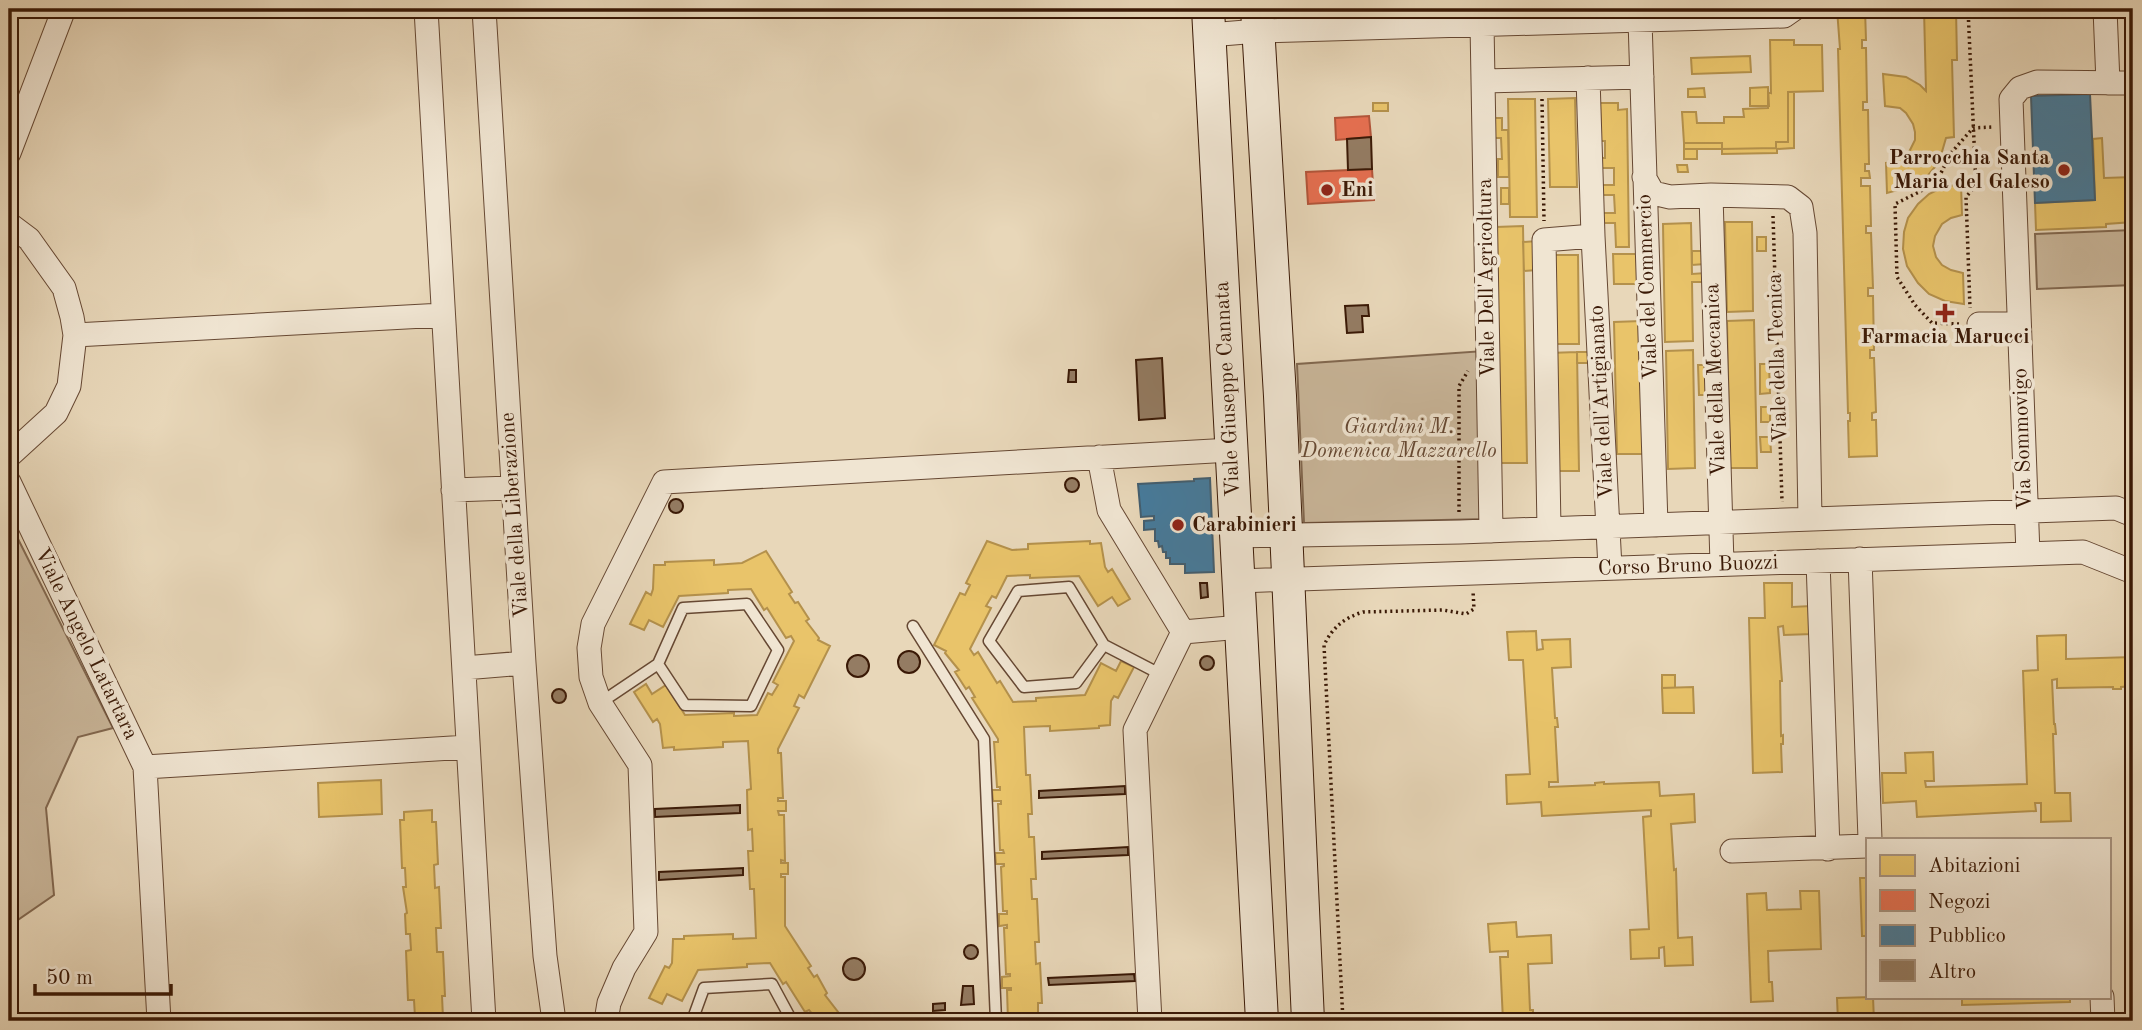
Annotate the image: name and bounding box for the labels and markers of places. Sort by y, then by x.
place label: Parrocchia Santa Maria del Galeso [1889,148,2050,193]
marker: Parrocchia Santa Maria del Galeso [2056,162,2072,178]
place label: Eni [1341,180,1373,201]
marker: Eni [1319,182,1335,198]
marker: Farmacia Marucci [1937,305,1953,321]
place label: Farmacia Marucci [1860,327,2030,348]
place label: Carabinieri [1192,515,1297,536]
marker: Carabinieri [1170,517,1186,533]

